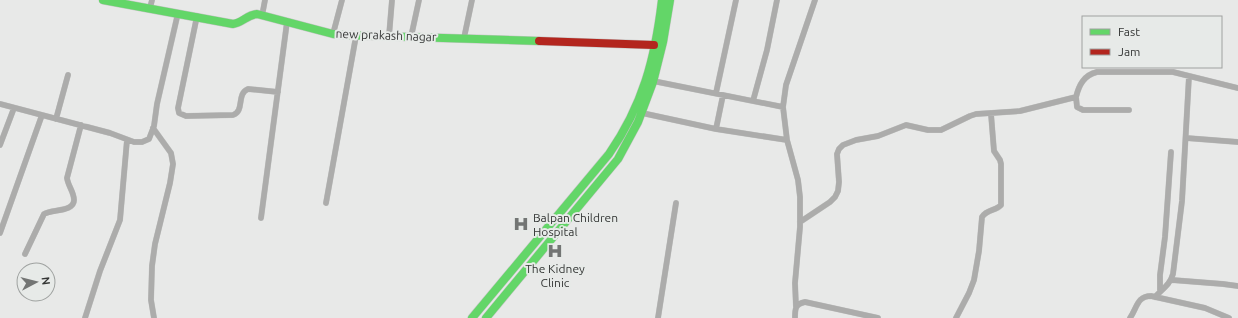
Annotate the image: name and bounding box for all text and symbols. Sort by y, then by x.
legend [1082,16,1222,68]
text: Fast [1118,25,1140,38]
street label: new prakash nagar [335,27,437,43]
text: Jam [1118,45,1140,58]
place label: Balpan Children Hospital [533,211,618,238]
hospital icon: Balpan Children Hospital [512,215,530,233]
hospital icon: The Kidney Clinic [546,242,564,260]
north arrow [16,262,56,302]
place label: The Kidney Clinic [525,262,585,289]
text: N [39,276,52,286]

